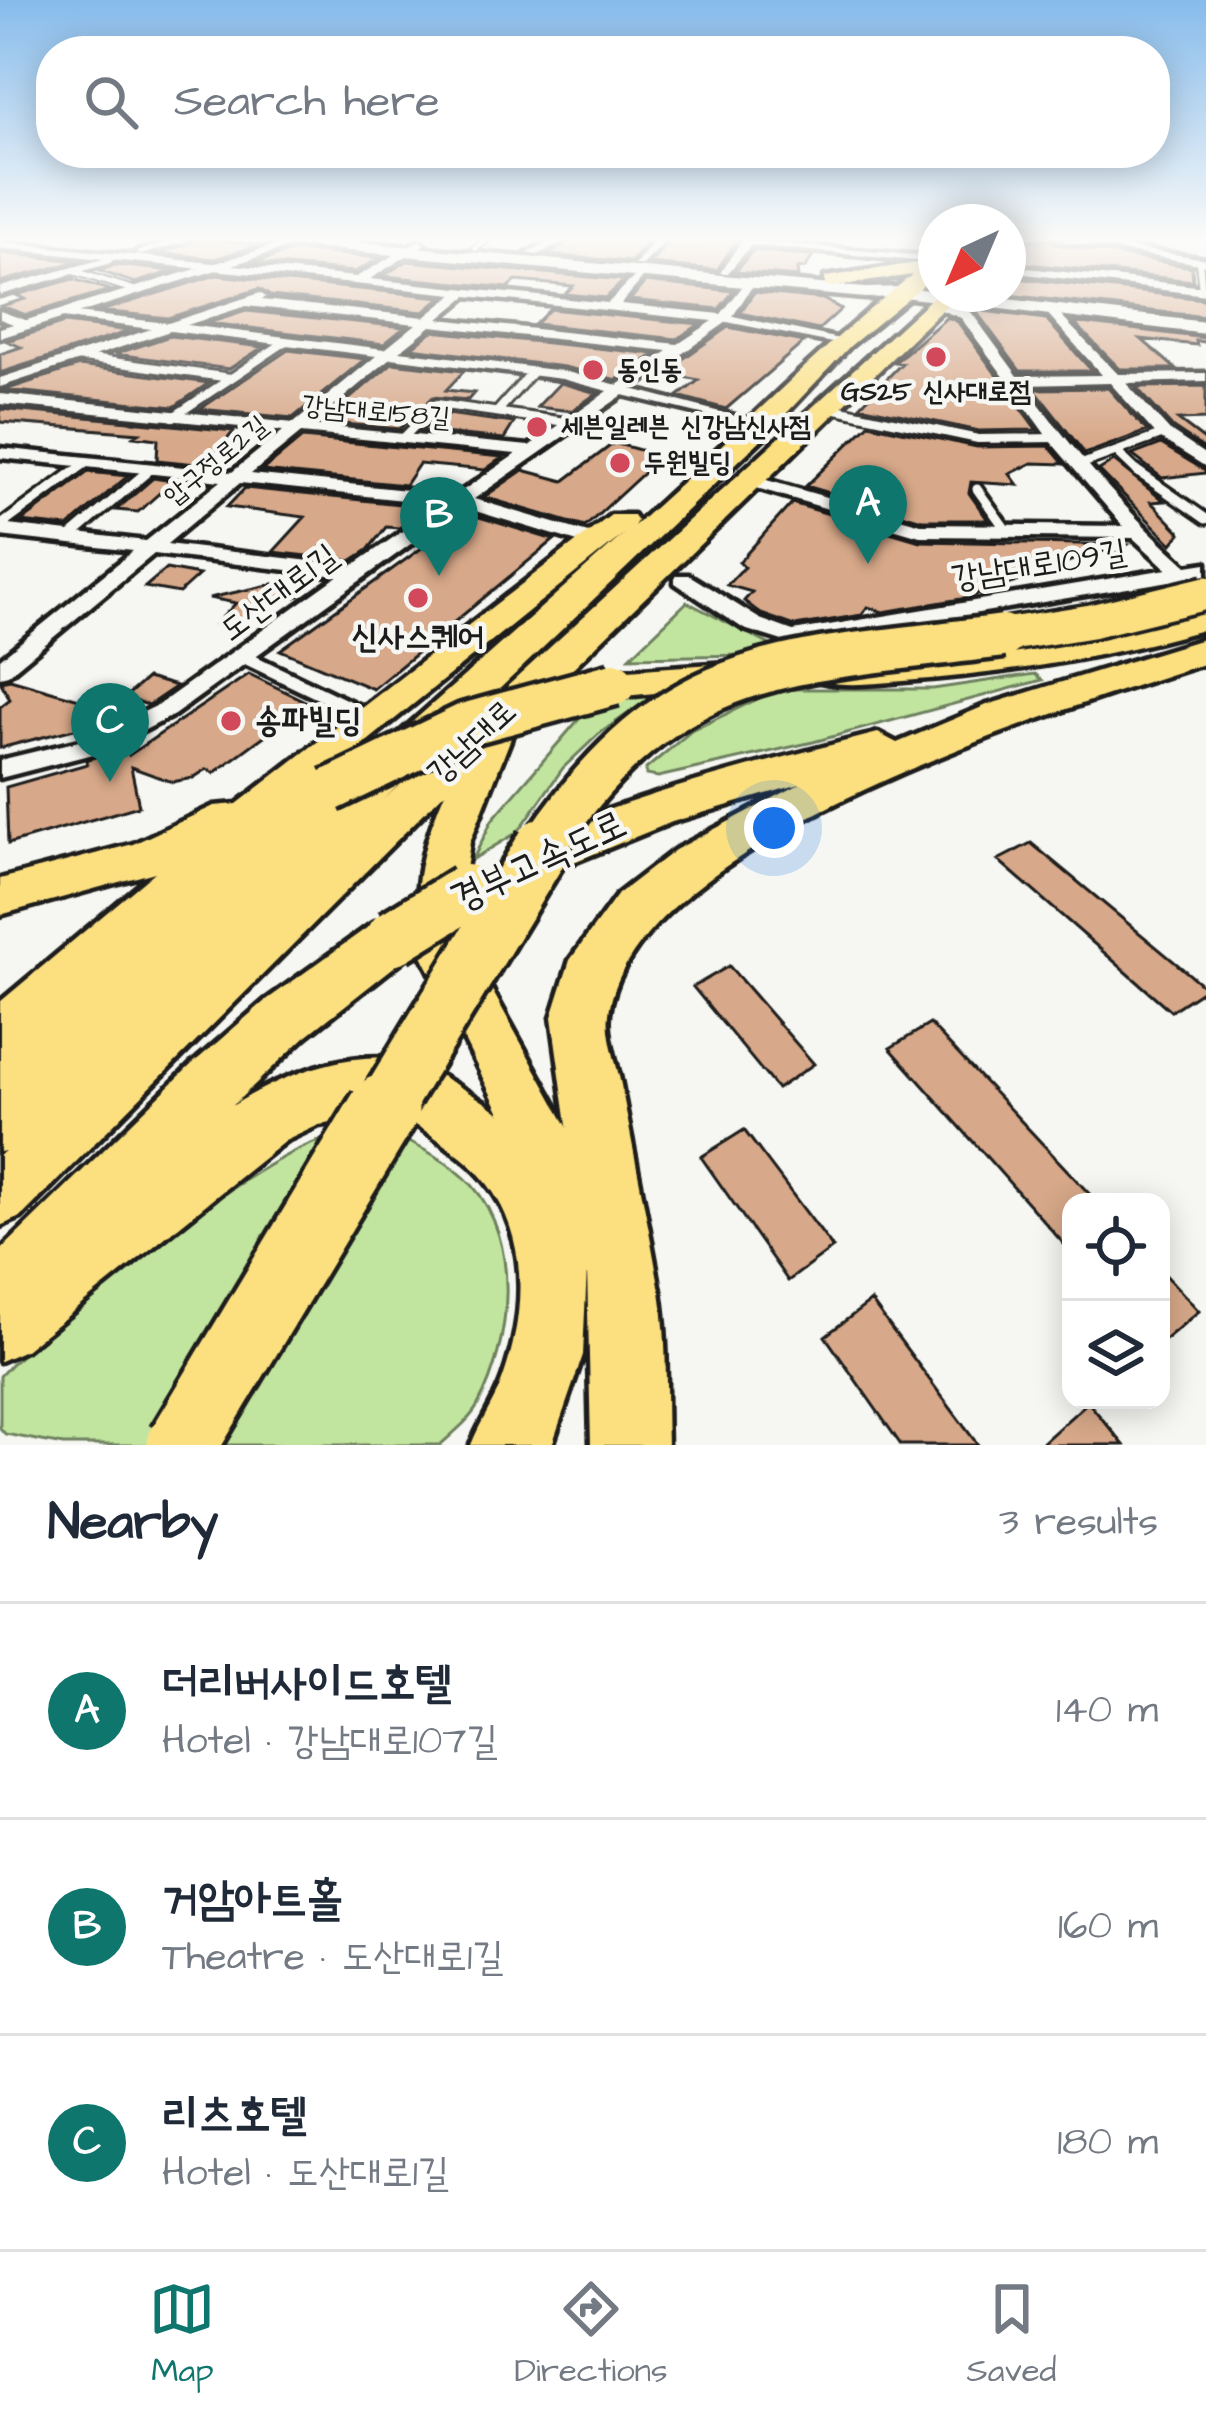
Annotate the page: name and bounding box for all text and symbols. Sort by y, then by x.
search box [36,36,1170,168]
icon: search [78,69,144,135]
text: Search here [174,71,440,133]
north arrow [918,204,1026,312]
marker: GS25 신사대로점 [923,344,949,370]
place label: 동인동 [617,351,682,389]
marker: 동인동 [580,357,606,383]
place label: GS25 신사대로점 [841,373,1031,411]
street label: 강남대로158길 [300,387,452,437]
street label: 압구정로2길 [156,407,276,515]
place label: 세븐일레븐 신강남신사점 [561,408,811,446]
marker: 세븐일레븐 신강남신사점 [524,414,550,440]
place label: 두원빌딩 [644,444,731,482]
marker: 두원빌딩 [607,450,633,476]
pin: A [829,465,907,564]
pin: B [400,477,478,576]
street label: 강남대로109길 [948,528,1130,602]
street label: 도산대로1길 [210,533,348,653]
marker: 신사스퀘어 [405,585,431,611]
place label: 신사스퀘어 [352,614,484,660]
pin: C [71,683,149,782]
street label: 강남대로 [417,689,527,795]
place label: 송파빌딩 [255,698,361,744]
marker: 송파빌딩 [218,708,244,734]
street label: 경부고속도로 [442,798,636,926]
your location [744,798,804,858]
map controls [1062,1193,1170,1409]
button: locate [1062,1193,1170,1301]
button: layers [1062,1301,1170,1409]
text: Nearby [48,1488,218,1559]
text: 3 results [999,1496,1158,1550]
text: 더리버사이드호텔 [162,1653,452,1715]
text: A [75,1684,99,1738]
text: 140 m [1056,1684,1158,1738]
text: Hotel · 강남대로107길 [162,1715,498,1769]
text: 거암아트홀 [162,1869,343,1931]
text: B [73,1900,101,1954]
text: 160 m [1058,1900,1158,1954]
text: Theatre · 도산대로1길 [162,1931,504,1985]
text: 리츠호텔 [162,2085,307,2147]
text: C [73,2116,101,2170]
text: 180 m [1057,2116,1158,2170]
text: Hotel · 도산대로1길 [162,2147,449,2201]
tab: Map [149,2276,215,2394]
tab: Directions [514,2276,668,2394]
tab: Saved [967,2276,1057,2394]

